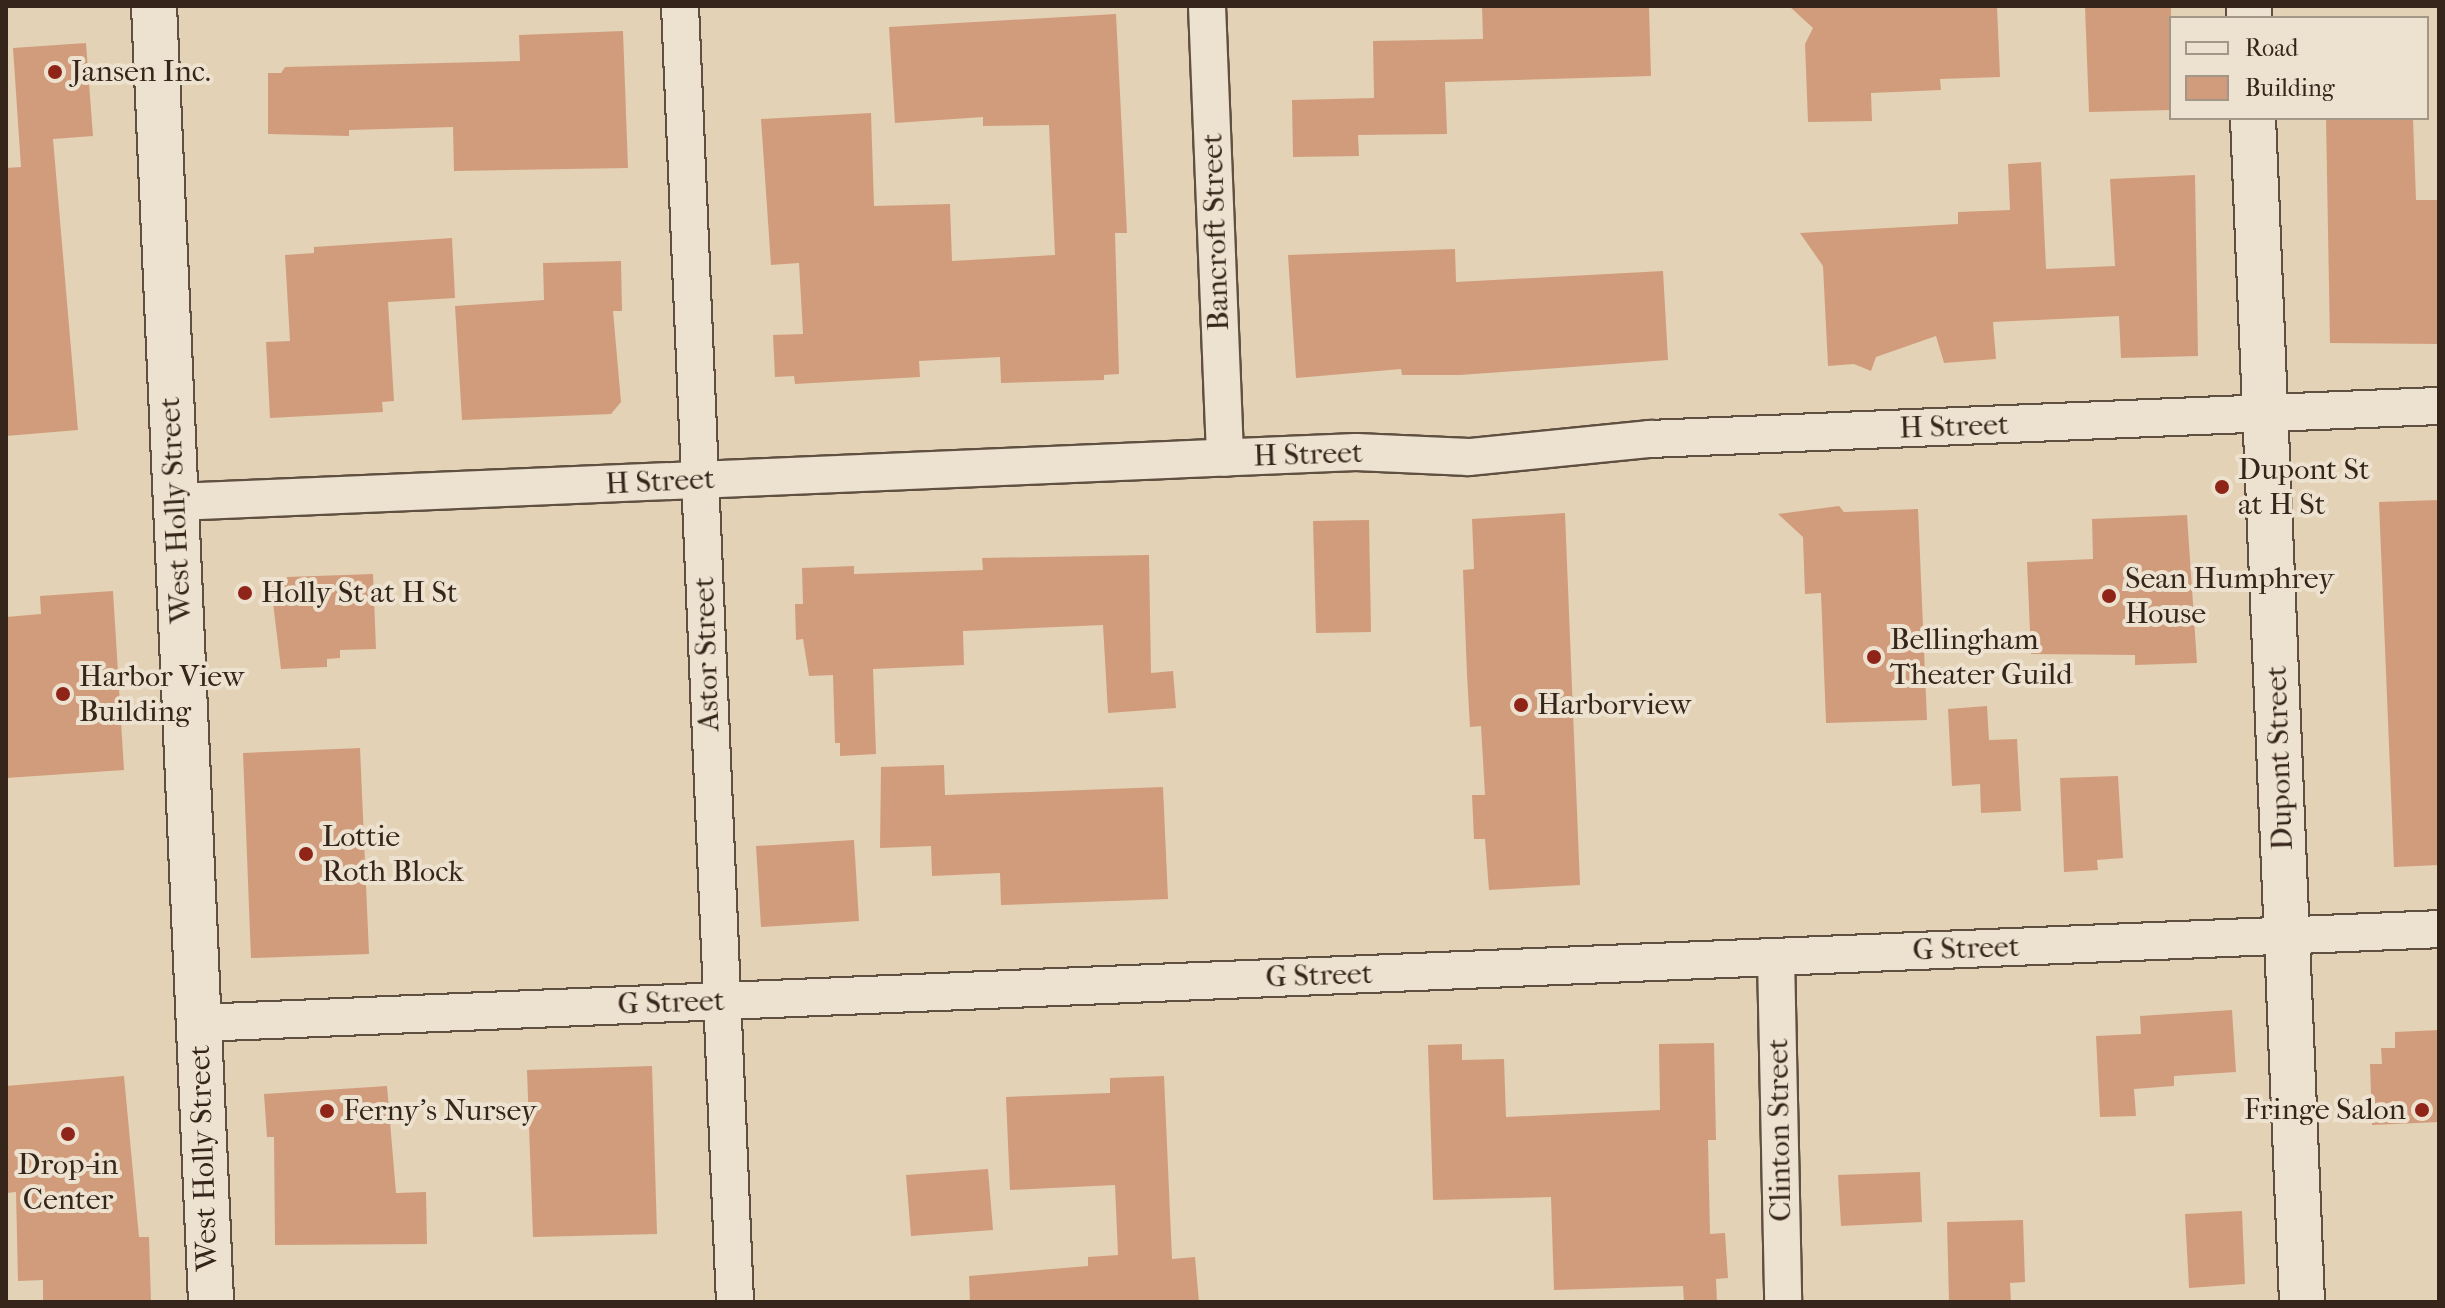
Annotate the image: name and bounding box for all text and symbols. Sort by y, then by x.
legend [2169,16,2429,120]
text: Road [2245,34,2298,62]
place label: Jansen Inc. [71,54,211,90]
marker: Jansen Inc. [46,63,64,81]
text: Building [2245,74,2335,102]
street label: Bancroft Street [1195,133,1237,331]
street label: West Holly Street [152,396,200,624]
street label: H Street [1899,407,2009,447]
street label: H Street [1253,435,1363,475]
place label: Dupont St at H St [2238,452,2370,522]
street label: H Street [604,461,716,503]
marker: Dupont St at H St [2213,478,2231,496]
place label: Sean Humphrey House [2125,561,2334,632]
place label: Holly St at H St [261,575,458,611]
street label: Astor Street [686,576,728,732]
marker: Holly St at H St [236,584,254,602]
marker: Sean Humphrey House [2100,587,2118,605]
place label: Bellingham Theater Guild [1890,622,2073,692]
marker: Bellingham Theater Guild [1865,648,1883,666]
place label: Harbor View Building [79,659,244,730]
street label: Dupont Street [2259,665,2301,851]
marker: Harbor View Building [54,685,72,703]
place label: Harborview [1537,687,1691,723]
marker: Harborview [1512,696,1530,714]
place label: Lottie Roth Block [322,819,464,890]
marker: Lottie Roth Block [297,845,315,863]
street label: G Street [1912,929,2020,969]
street label: G Street [1265,956,1373,996]
street label: G Street [617,983,725,1023]
street label: Clinton Street [1760,1038,1800,1222]
street label: West Holly Street [182,1044,226,1272]
place label: Fringe Salon [2244,1092,2406,1128]
place label: Ferny's Nursey [343,1093,537,1129]
marker: Fringe Salon [2413,1101,2431,1119]
marker: Ferny's Nursey [318,1102,336,1120]
marker: Drop-in Center [59,1125,77,1143]
place label: Drop-in Center [17,1147,119,1218]

